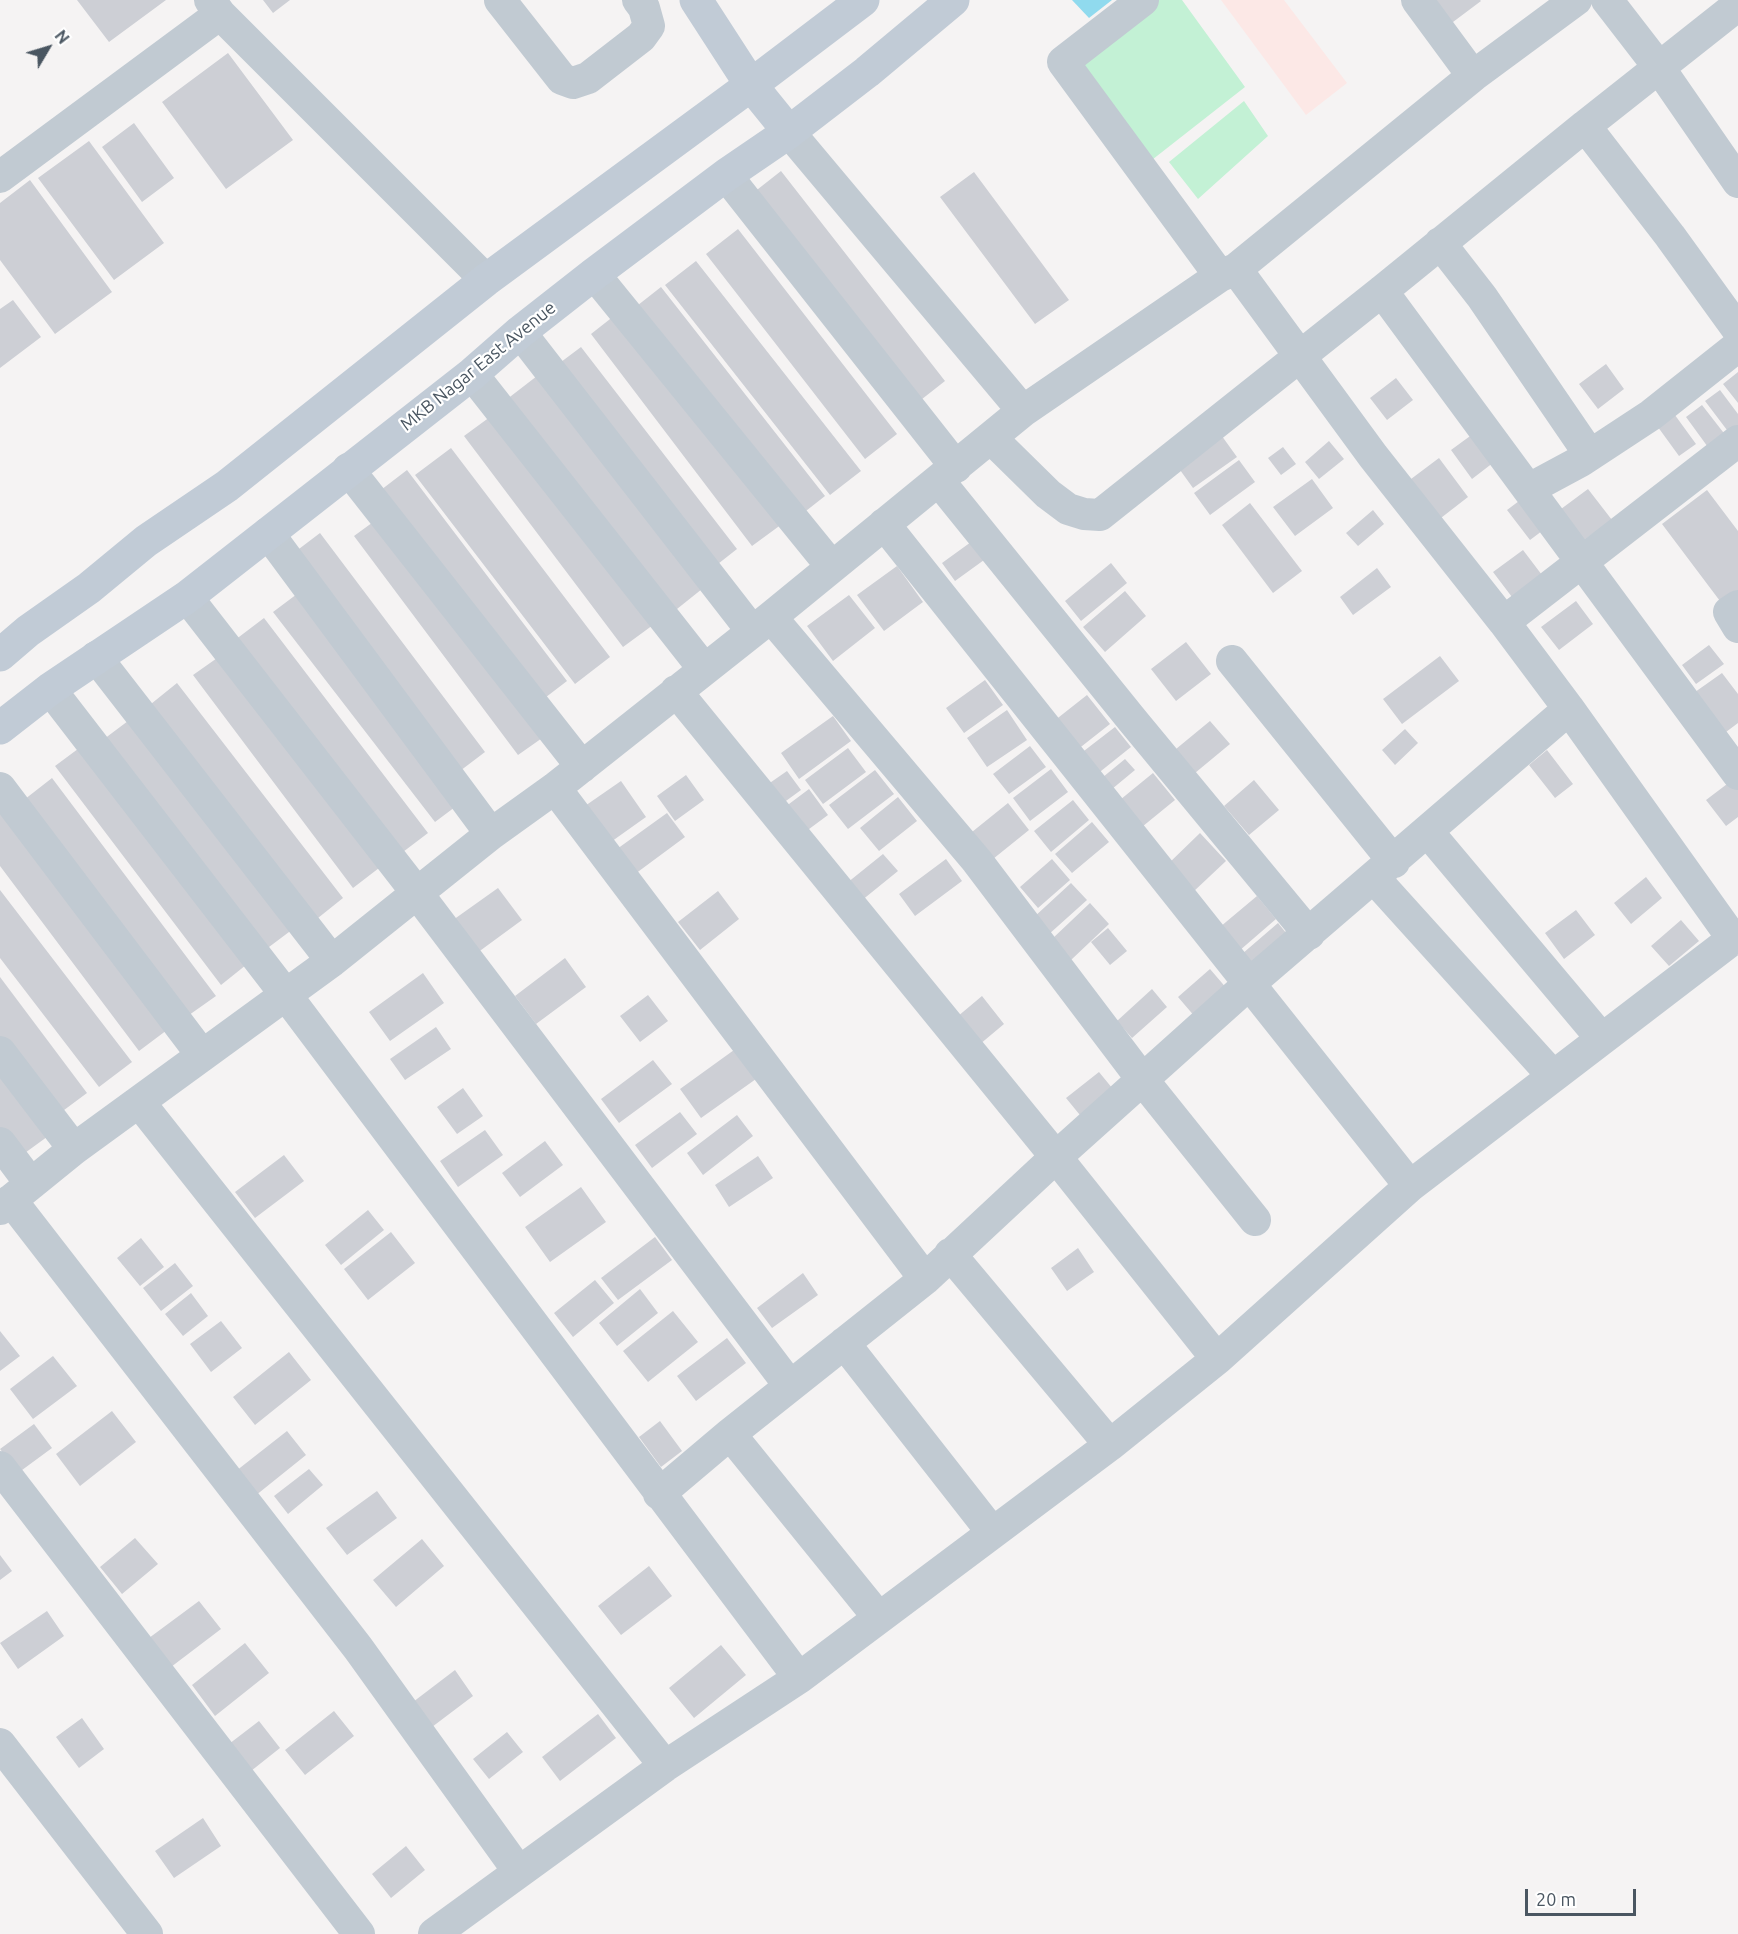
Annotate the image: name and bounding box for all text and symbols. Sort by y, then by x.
north arrow [18,18,78,78]
text: N [51,27,73,47]
street label: MKB Nagar East Avenue [396,297,560,435]
scale bar [1528,1877,1639,1915]
text: 20 m [1536,1889,1576,1909]

